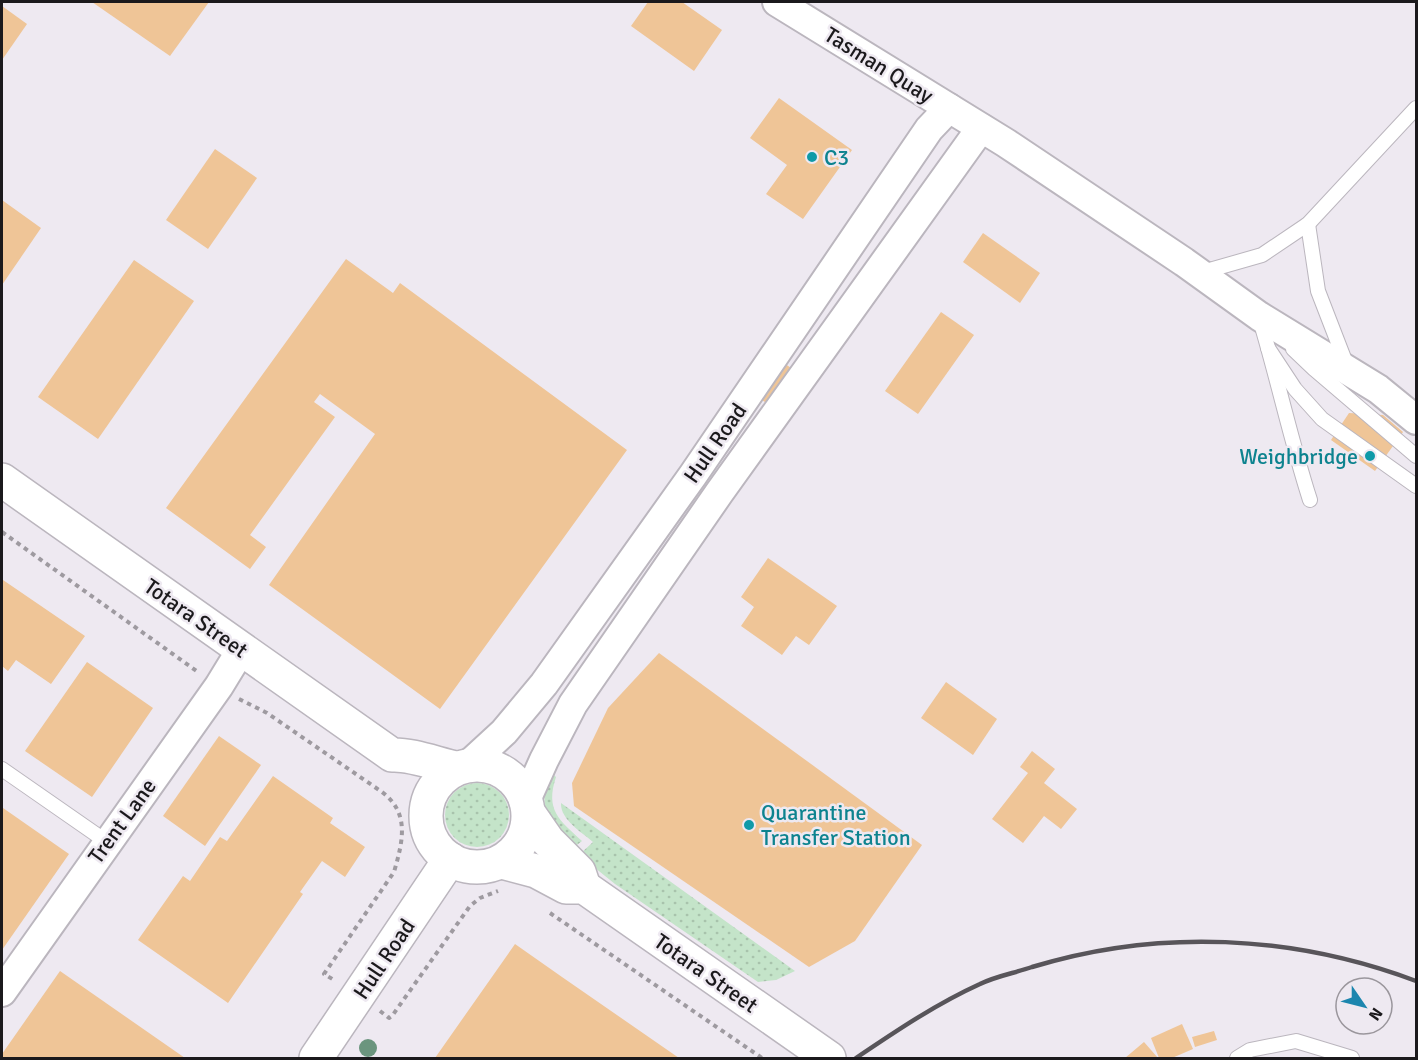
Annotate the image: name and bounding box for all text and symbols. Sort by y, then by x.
street label: Tasman Quay [820,21,939,109]
place label: C3 [824,144,849,171]
marker: C3 [805,150,819,164]
street label: Hull Road [678,398,752,488]
place label: Weighbridge [1239,443,1358,470]
marker: Weighbridge [1363,449,1377,463]
street label: Totara Street [139,572,253,664]
street label: Trent Lane [82,773,162,869]
place label: Quarantine Transfer Station [761,799,911,851]
marker: Quarantine Transfer Station [742,818,756,832]
street label: Hull Road [347,914,421,1004]
street label: Totara Street [649,927,763,1019]
north arrow [1334,976,1394,1036]
text: N [1364,1004,1387,1024]

